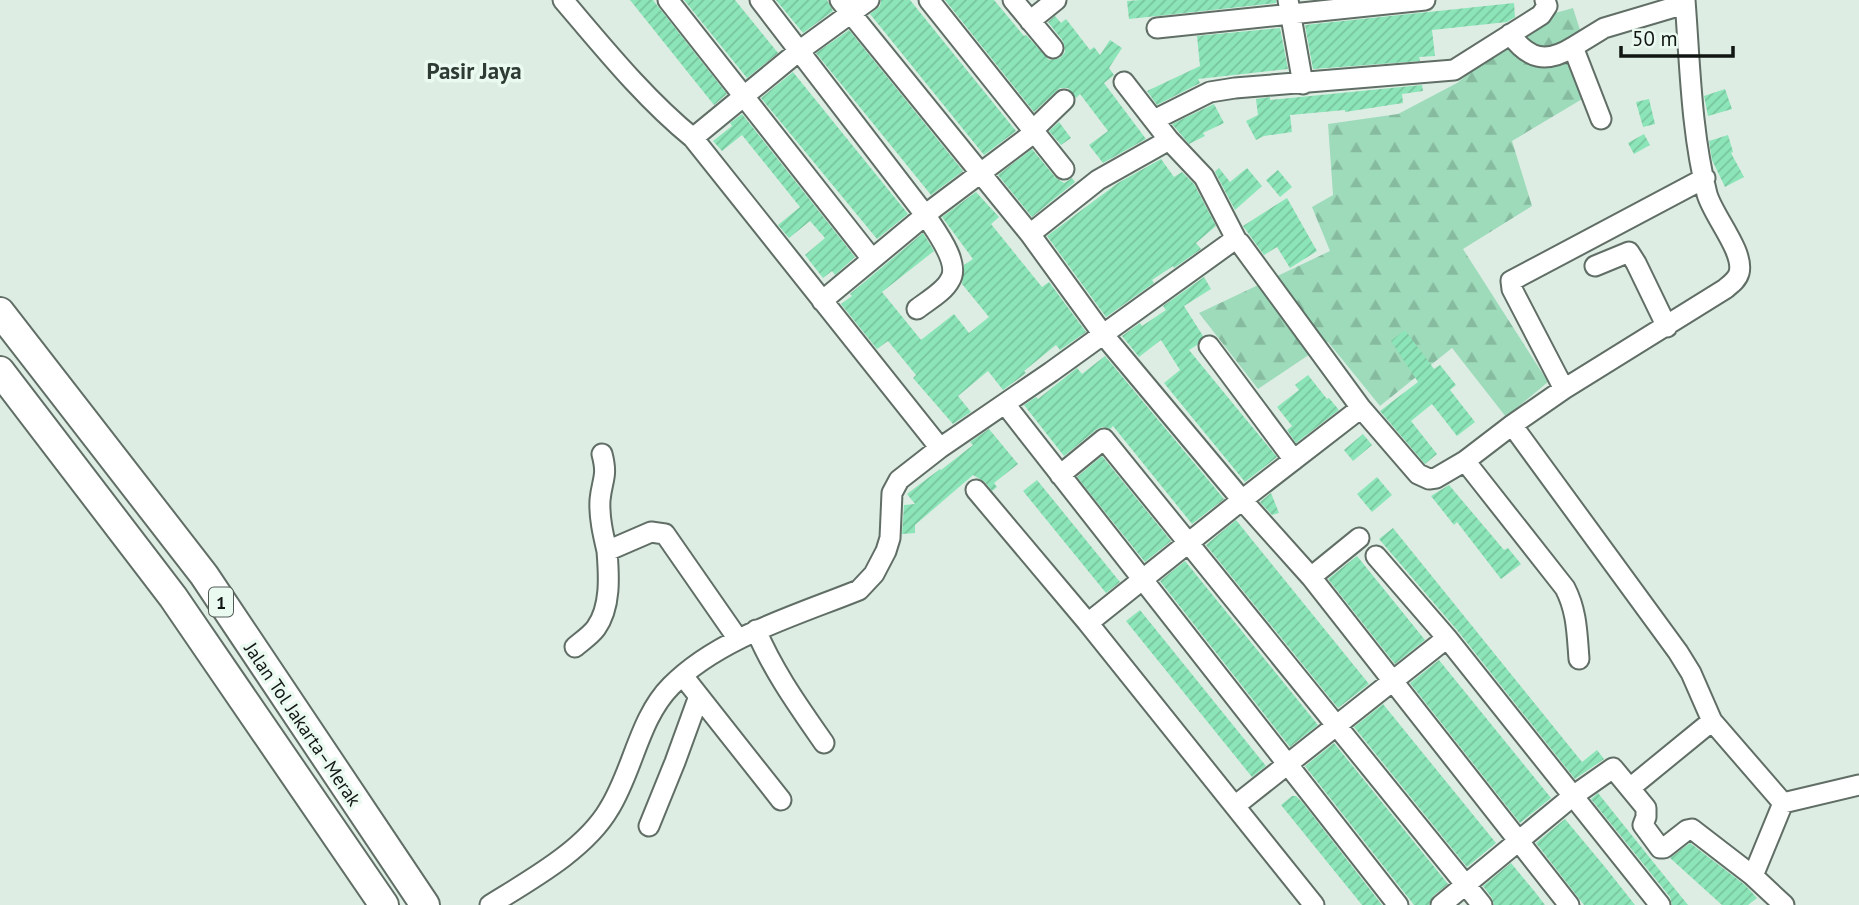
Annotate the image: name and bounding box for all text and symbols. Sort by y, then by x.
scale bar [1621,14,1733,58]
text: 50 m [1632,25,1678,52]
district label: Pasir Jaya [426,56,522,85]
road number: 1 [209,588,233,616]
street label: Jalan Tol Jakarta–Merak [239,637,367,810]

